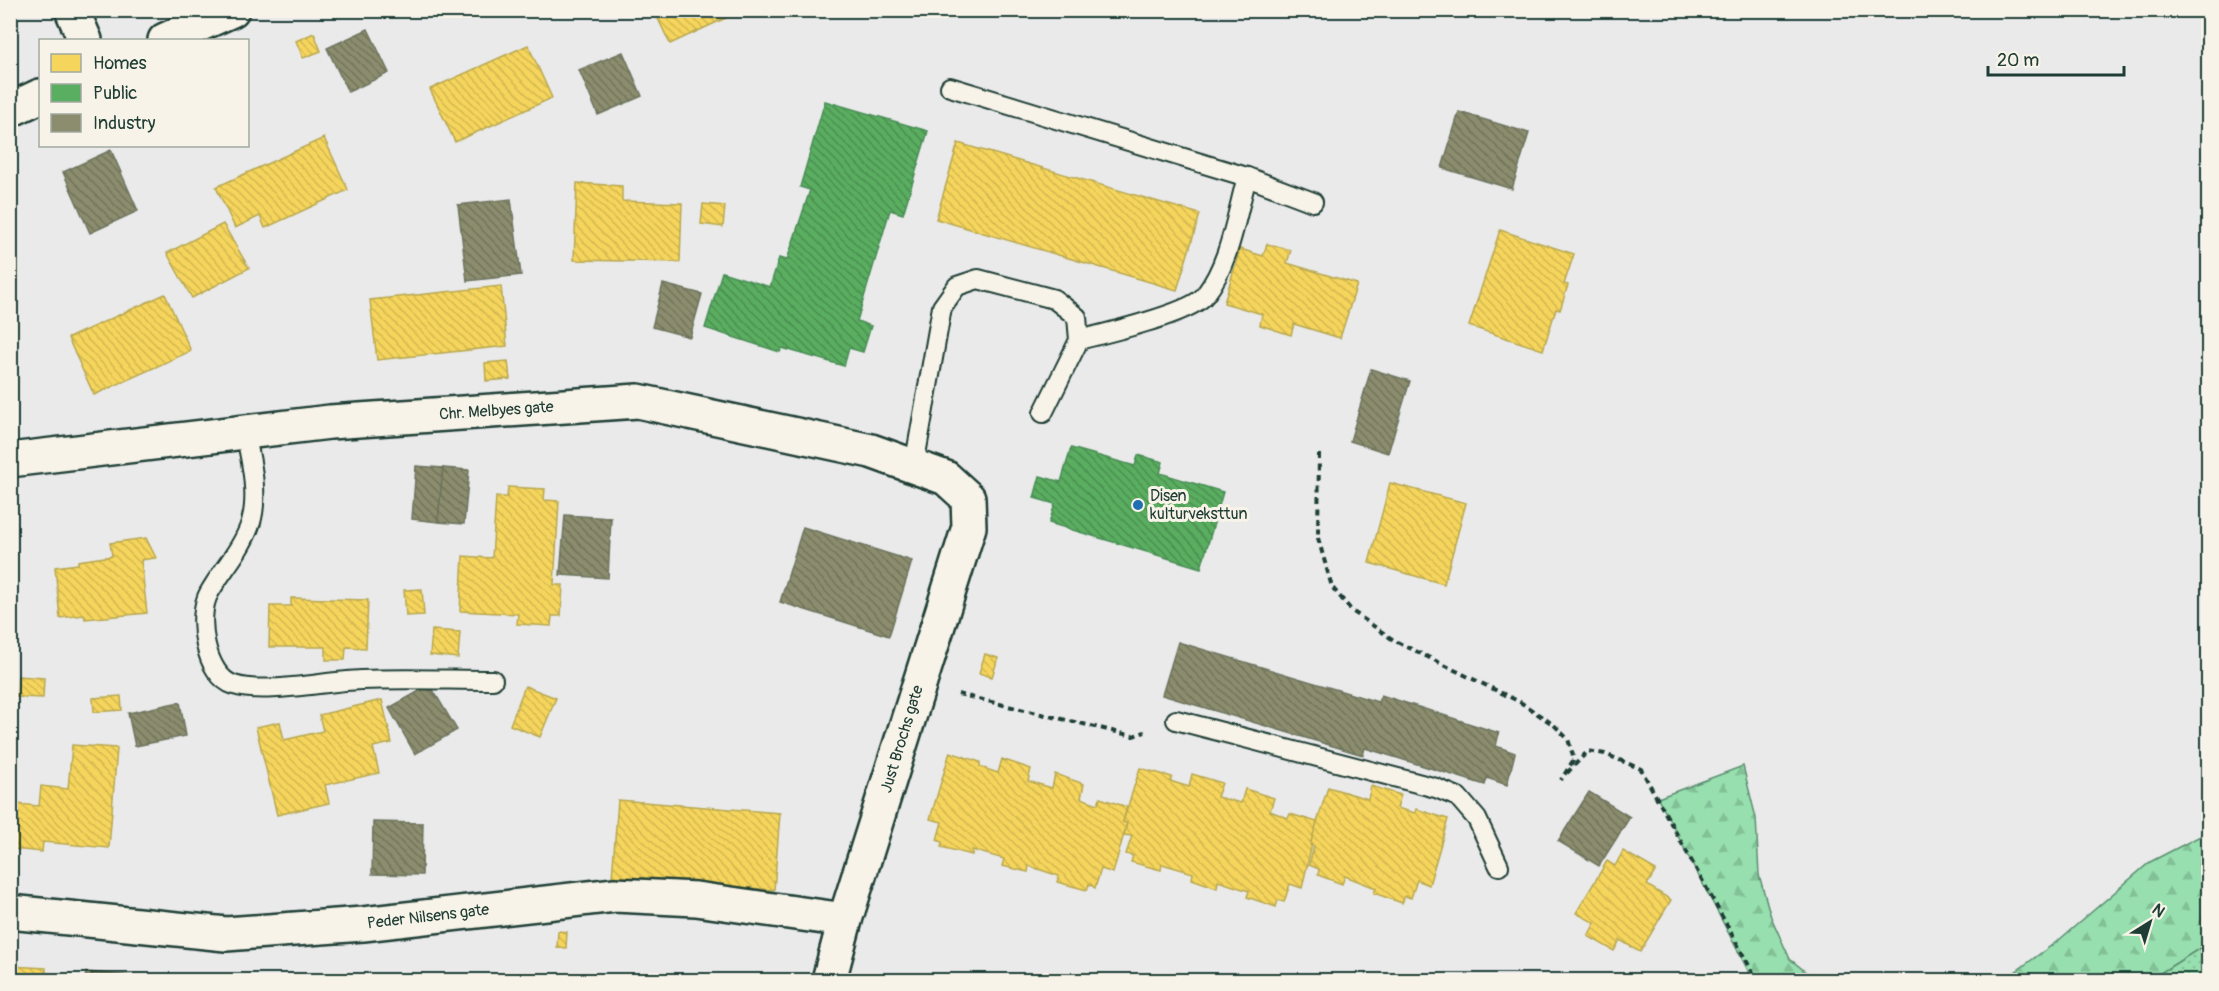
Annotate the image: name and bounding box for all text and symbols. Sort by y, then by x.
legend [39,39,249,147]
scale bar [1988,39,2124,77]
text: 20 m [1997,49,2039,72]
text: Homes [93,52,146,75]
text: Public [93,82,137,105]
text: Industry [93,112,156,135]
street label: Chr. Melbyes gate [438,397,554,425]
place label: Disen kulturveksttun [1150,486,1248,524]
marker: Disen kulturveksttun [1131,498,1145,512]
street label: Just Brochs gate [876,683,928,795]
north arrow [2120,892,2180,952]
street label: Peder Nilsens gate [366,900,490,933]
text: N [2148,900,2169,922]

